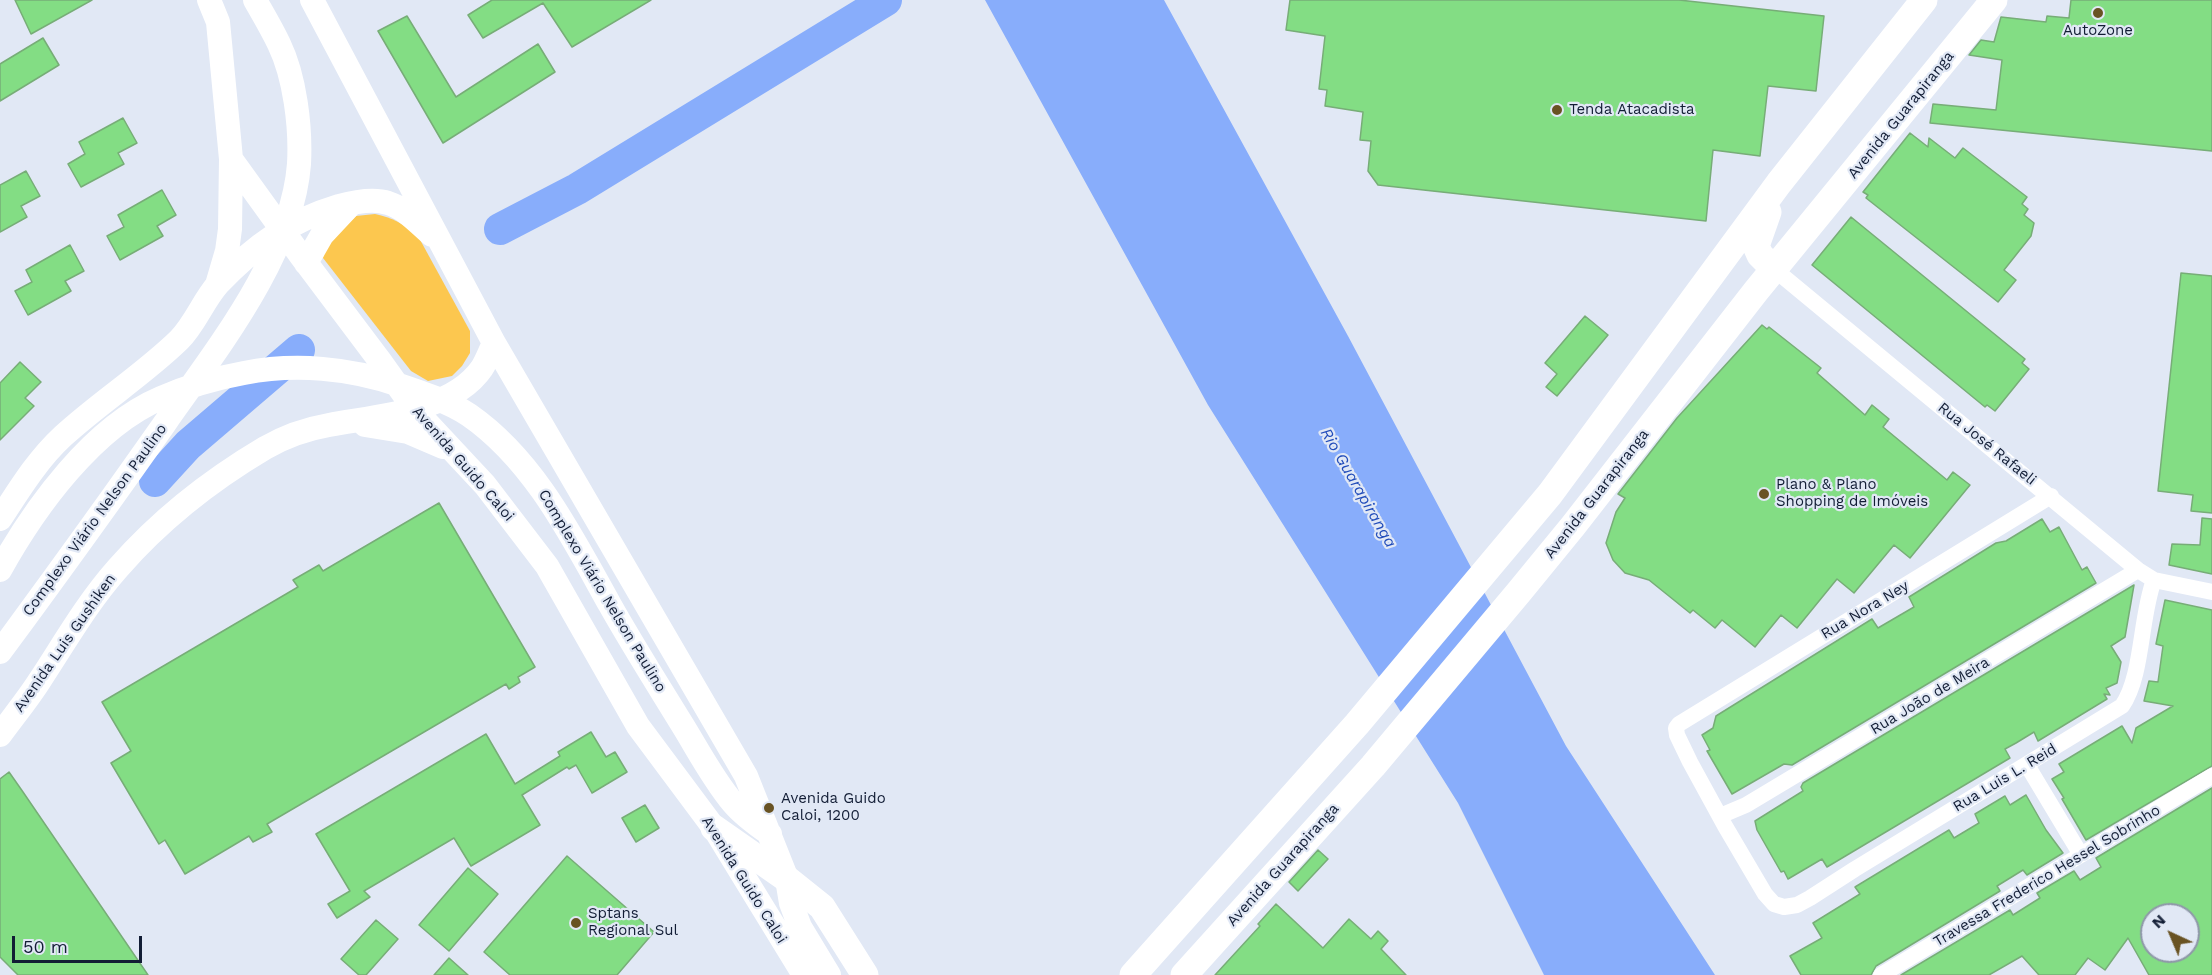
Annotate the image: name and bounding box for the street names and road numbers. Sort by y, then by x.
street label: Avenida Guarapiranga [1844,48,1958,182]
street label: Rua José Rafaeli [1934,399,2040,489]
street label: Avenida Guido Caloi [408,403,518,525]
street label: Complexo Viário Nelson Paulino [19,420,171,620]
street label: Avenida Guarapiranga [1541,426,1653,562]
street label: Complexo Viário Nelson Paulino [534,486,670,696]
street label: Avenida Luis Gushiken [10,570,120,716]
street label: Rua Nora Ney [1818,577,1912,643]
street label: Rua João de Meira [1867,653,1993,739]
street label: Rua Luis L. Reid [1950,740,2060,816]
street label: Avenida Guarapiranga [1223,800,1343,930]
street label: Travessa Frederico Hessel Sobrinho [1930,801,2164,951]
street label: Avenida Guido Caloi [698,813,790,947]

